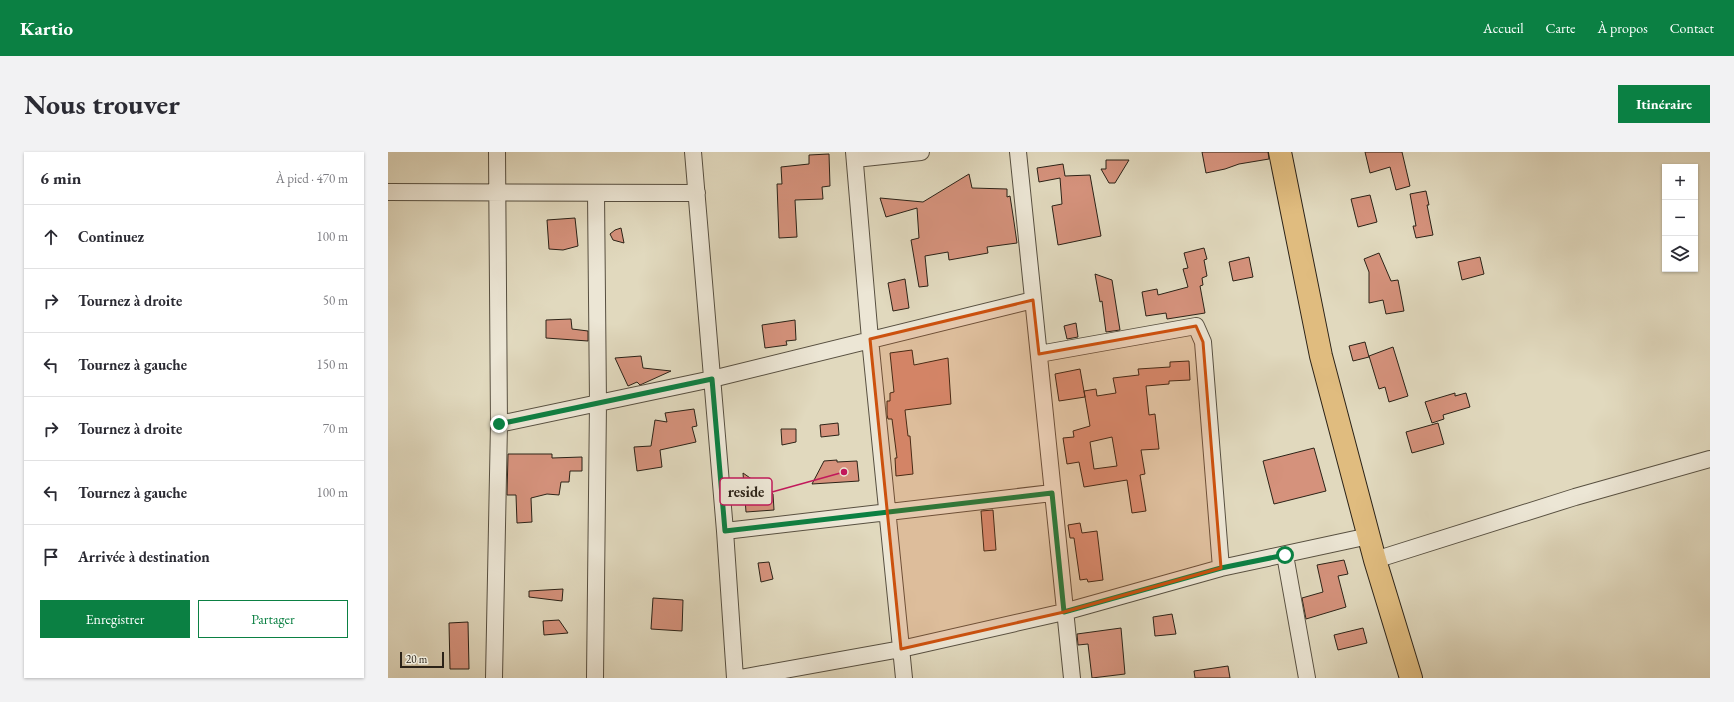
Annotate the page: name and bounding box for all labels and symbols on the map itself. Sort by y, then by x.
route end [490,415,508,433]
callout: reside [720,478,772,505]
text: reside [728,482,764,501]
route start [1276,546,1294,564]
scale bar [400,650,444,669]

